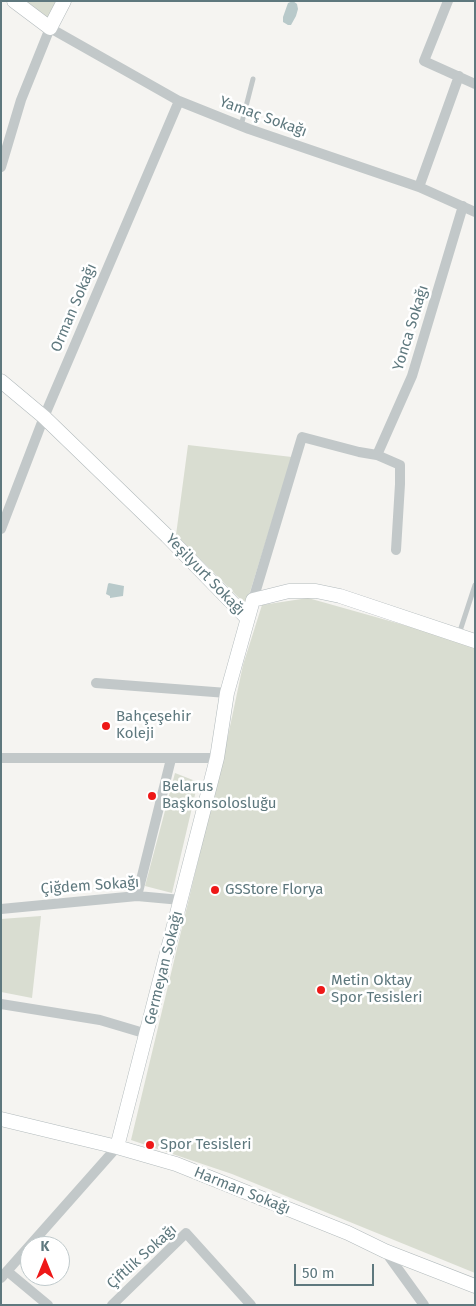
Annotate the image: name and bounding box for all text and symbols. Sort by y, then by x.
street label: Yamaç Sokağı [217,93,309,141]
street label: Orman Sokağı [47,261,101,355]
street label: Yonca Sokağı [389,283,433,373]
street label: Yeşilyurt Sokağı [161,530,249,620]
place label: Bahçeşehir Koleji [116,708,191,743]
marker: Bahçeşehir Koleji [100,720,112,732]
place label: Belarus Başkonsolosluğu [162,778,277,813]
marker: Belarus Başkonsolosluğu [146,790,158,802]
street label: Çiğdem Sokağı [40,874,140,898]
place label: GSStore Florya [225,881,323,899]
marker: GSStore Florya [209,884,221,896]
street label: Germeyan Sokağı [141,909,187,1027]
place label: Metin Oktay Spor Tesisleri [331,972,422,1007]
marker: Metin Oktay Spor Tesisleri [315,984,327,996]
place label: Spor Tesisleri [160,1136,251,1154]
marker: Spor Tesisleri [144,1139,156,1151]
street label: Harman Sokağı [191,1163,293,1219]
street label: Çiftlik Sokağı [103,1221,181,1293]
north arrow [20,1236,70,1286]
text: K [41,1238,49,1255]
scale bar [296,1254,376,1286]
text: 50 m [302,1264,335,1282]

